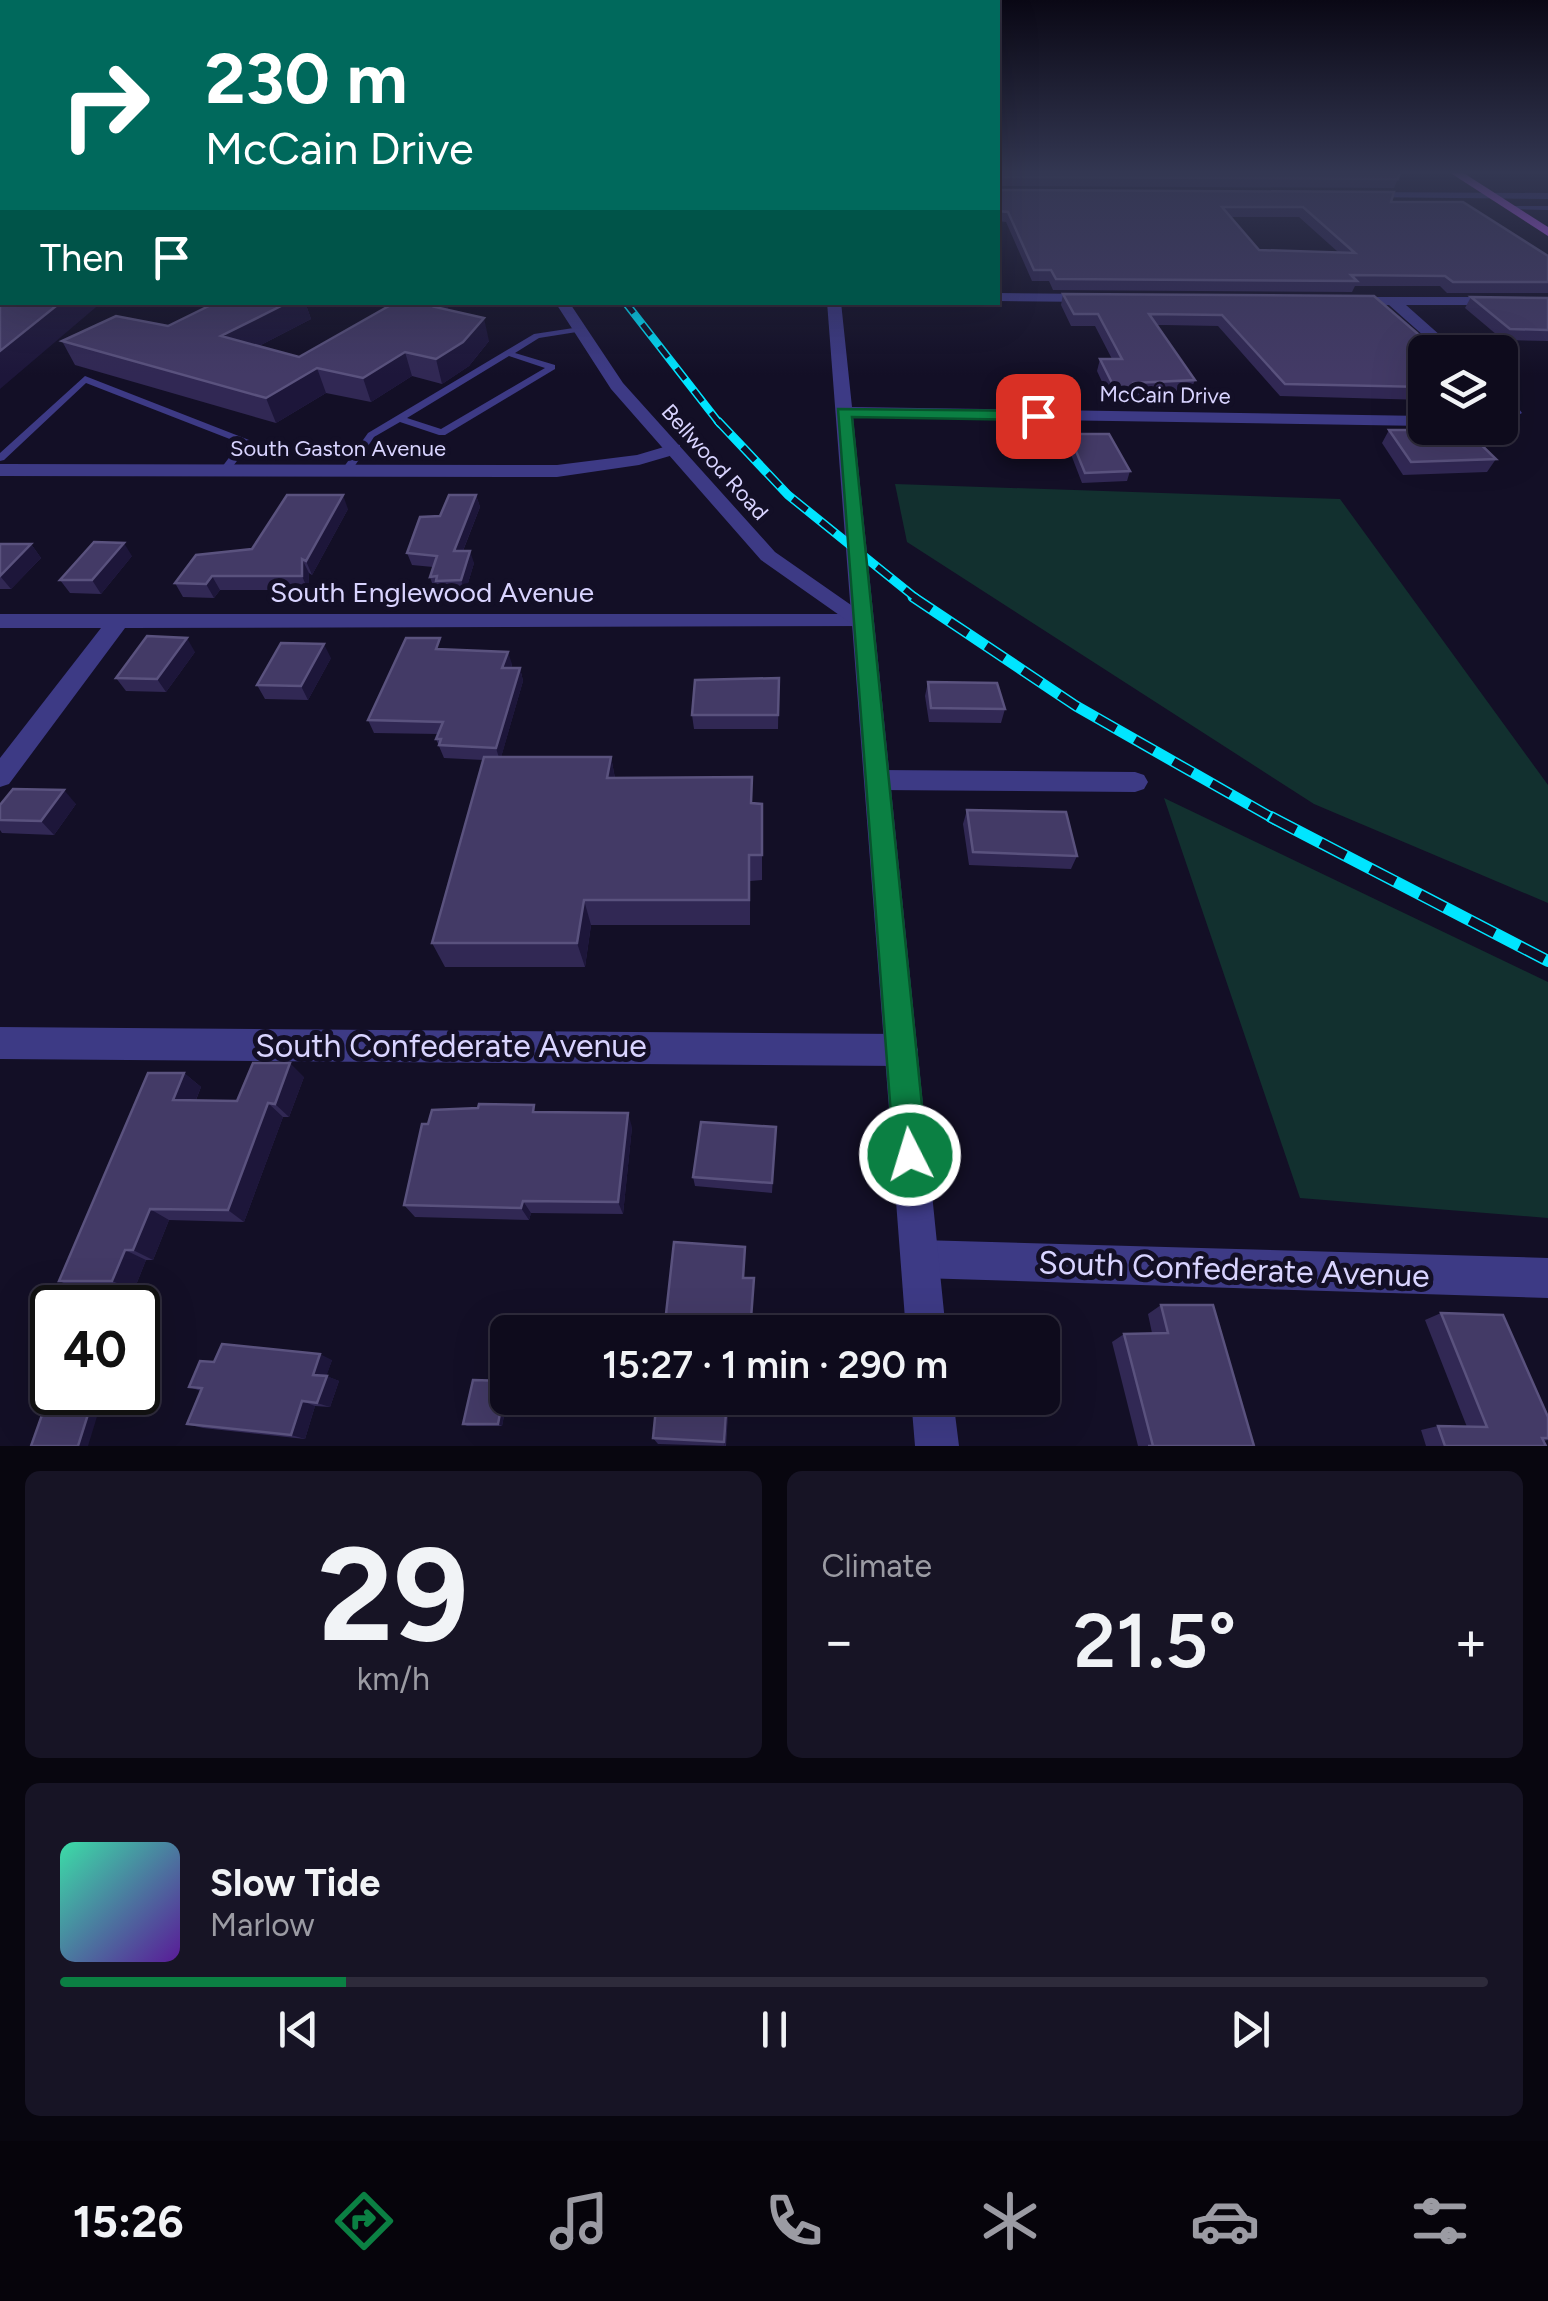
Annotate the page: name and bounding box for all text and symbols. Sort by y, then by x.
text: 230 m [205,36,408,121]
icon: right [40,40,170,170]
text: McCain Drive [205,121,474,175]
icon: arrive [144,230,199,285]
text: Then [40,235,124,281]
map controls [1408,335,1518,445]
button: layers [1408,335,1518,445]
pin [996,374,1081,459]
street label: McCain Drive [1099,380,1231,410]
icon: arrive [1011,389,1066,444]
street label: Bellwood Road [656,398,774,526]
street label: South Gaston Avenue [230,435,446,462]
street label: South Englewood Avenue [270,575,594,609]
street label: South Confederate Avenue [255,1027,647,1065]
position arrow [858,1103,962,1207]
street label: South Confederate Avenue [1038,1243,1430,1295]
speed limit sign: 40 [30,1285,160,1415]
text: 15:27 · 1 min · 290 m [602,1342,948,1388]
text: 29 [318,1517,469,1673]
text: Climate [822,1547,932,1585]
text: 21.5° [1073,1596,1236,1686]
text: − [822,1608,856,1674]
text: + [1454,1608,1488,1674]
text: km/h [357,1660,430,1698]
text: Slow Tide [210,1860,380,1906]
text: Marlow [210,1906,314,1944]
icon: previous [271,2002,326,2057]
icon: pause [747,2002,802,2057]
icon: next [1223,2002,1278,2057]
icon: directions [329,2186,399,2256]
icon: music [544,2186,614,2256]
icon: phone [759,2186,829,2256]
icon: climate [975,2186,1045,2256]
icon: car [1190,2186,1260,2256]
icon: filters [1405,2186,1475,2256]
text: 15:26 [73,2194,183,2248]

